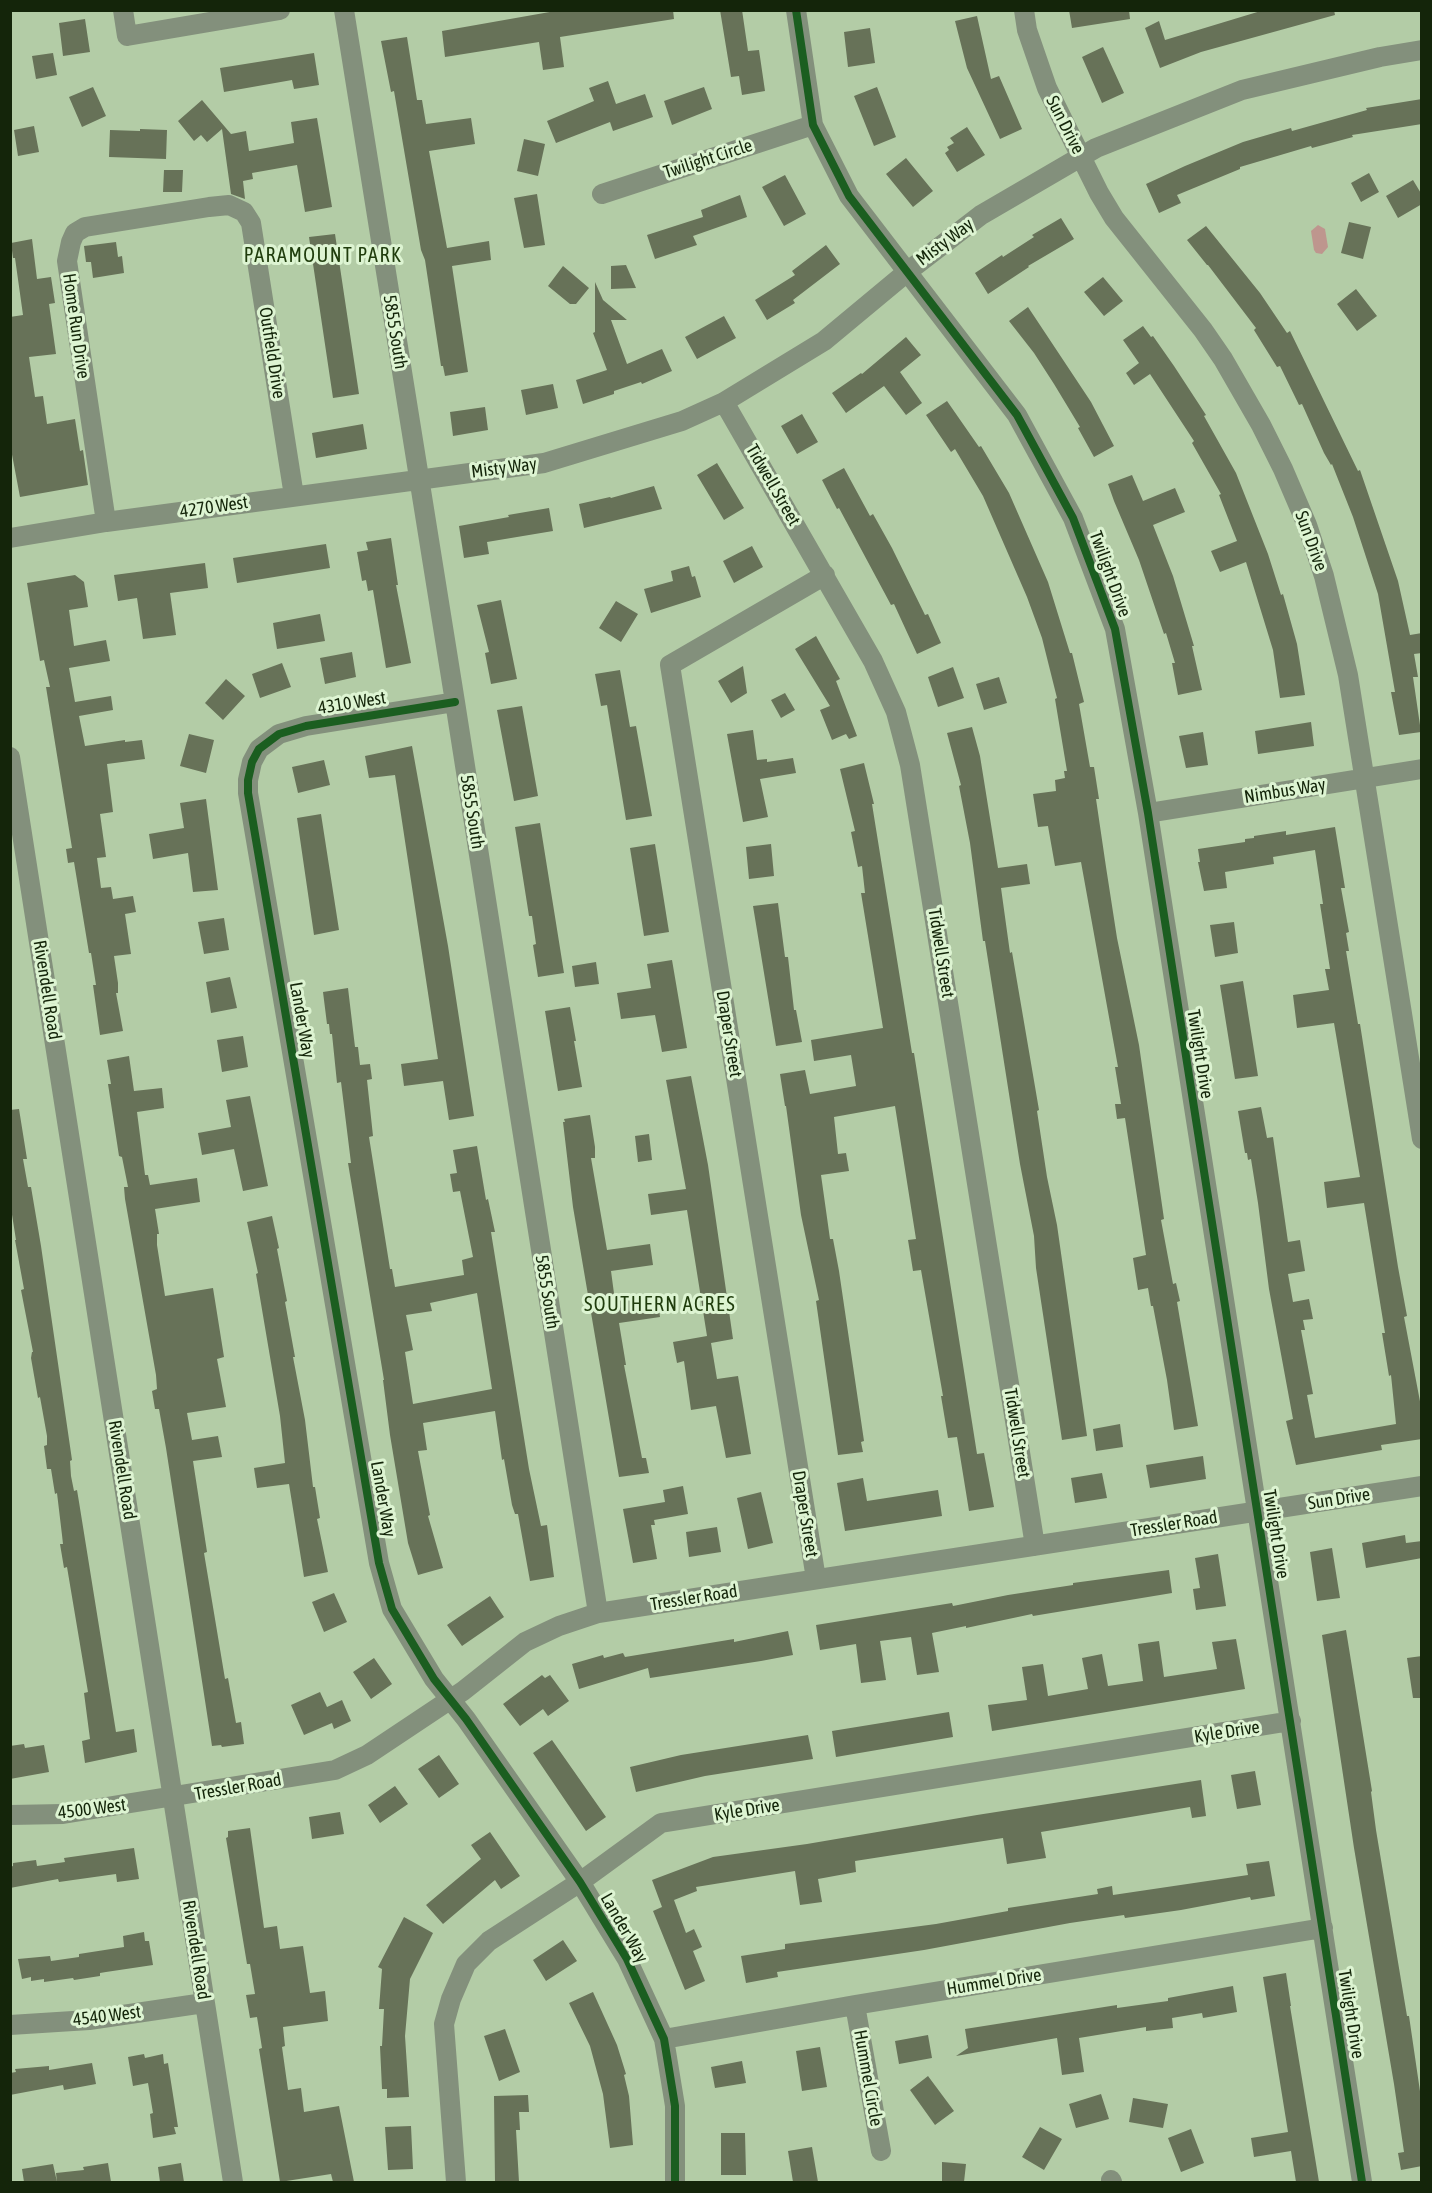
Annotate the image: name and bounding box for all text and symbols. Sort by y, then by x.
street label: Sun Drive [1041,92,1089,158]
street label: Twilight Circle [661,135,755,183]
street label: Misty Way [912,214,978,270]
district label: PARAMOUNT PARK [244,244,402,268]
street label: Home Run Drive [58,272,94,380]
street label: 5855 South [378,293,412,371]
street label: Outfield Drive [254,306,290,400]
street label: Tidwell Street [741,440,805,530]
street label: Misty Way [470,453,538,483]
street label: 4270 West [179,492,249,522]
street label: Sun Drive [1290,508,1332,574]
street label: Twilight Drive [1084,528,1136,620]
street label: 4310 West [316,687,388,719]
street label: 5855 South [455,773,489,851]
street label: Nimbus Way [1243,774,1327,808]
street label: Tidwell Street [923,907,959,999]
street label: Rivendell Road [28,939,66,1041]
street label: Lander Way [285,980,319,1060]
street label: Draper Street [711,989,747,1079]
street label: Twilight Drive [1182,1008,1218,1100]
street label: 5855 South [530,1253,564,1331]
district label: SOUTHERN ACRES [584,1293,736,1317]
street label: Tidwell Street [999,1387,1035,1479]
street label: Rivendell Road [103,1419,141,1521]
street label: Lander Way [366,1459,400,1539]
street label: Draper Street [787,1469,823,1559]
street label: Sun Drive [1307,1483,1371,1515]
street label: Twilight Drive [1258,1488,1294,1580]
street label: Tressler Road [1129,1506,1219,1542]
street label: Tressler Road [649,1580,739,1616]
street label: Kyle Drive [1193,1716,1261,1748]
street label: Tressler Road [193,1769,283,1805]
street label: 4500 West [57,1794,127,1824]
street label: Kyle Drive [713,1794,781,1826]
street label: Lander Way [595,1889,653,1967]
street label: Rivendell Road [177,1899,215,2001]
street label: Hummel Drive [945,1964,1043,2000]
street label: Twilight Drive [1333,1968,1369,2060]
street label: 4540 West [72,2001,142,2031]
street label: Hummel Circle [849,2028,887,2128]

